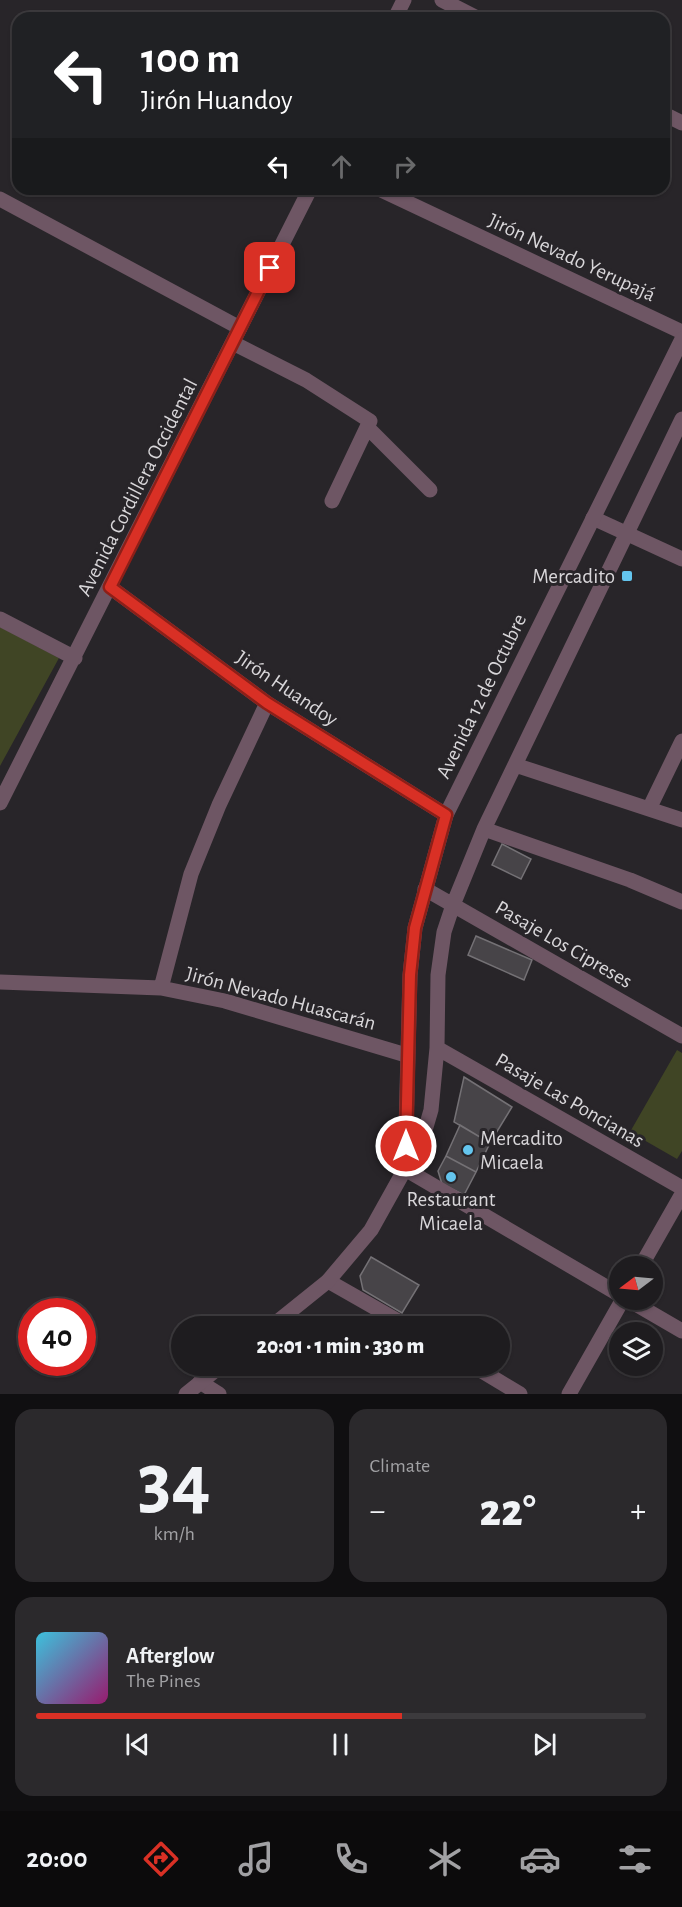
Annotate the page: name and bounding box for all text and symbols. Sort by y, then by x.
icon: left [42,36,120,114]
text: 100 m [141,38,240,80]
text: Jirón Huandoy [141,87,292,114]
icon: left [262,150,295,183]
icon: ahead [325,150,358,183]
icon: right [388,150,421,183]
street label: Jirón Nevado Yerupajá [485,210,659,306]
pin [244,242,295,293]
icon: arrive [253,251,286,284]
street label: Avenida Cordillera Occidental [73,375,201,599]
place label: Mercadito [532,566,615,587]
marker: Mercadito [620,569,634,583]
street label: Avenida 12 de Octubre [433,611,530,782]
street label: Jirón Huandoy [232,647,341,730]
street label: Pasaje Los Cipreses [492,897,636,992]
street label: Jirón Nevado Huascarán [184,963,378,1034]
street label: Pasaje Las Poncianas [492,1049,648,1151]
position arrow [374,1114,438,1178]
place label: Mercadito Micaela [480,1128,563,1173]
marker: Mercadito Micaela [461,1143,475,1157]
marker: Restaurant Micaela [444,1170,458,1184]
place label: Restaurant Micaela [407,1189,496,1234]
north arrow [609,1256,663,1310]
map controls [609,1256,663,1376]
speed limit sign: 40 [18,1298,96,1376]
button: layers [609,1322,663,1376]
text: 20:01 · 1 min · 330 m [257,1335,424,1357]
text: 34 [138,1444,211,1522]
text: Climate [370,1456,430,1476]
text: 22° [480,1489,536,1534]
text: − [370,1495,385,1528]
text: + [630,1495,646,1528]
text: km/h [154,1524,195,1544]
text: Afterglow [126,1645,214,1667]
text: The Pines [126,1671,201,1691]
icon: previous [121,1728,154,1761]
icon: pause [324,1728,357,1761]
icon: next [528,1728,561,1761]
icon: directions [140,1838,182,1880]
icon: music [235,1838,277,1880]
icon: phone [330,1838,372,1880]
icon: climate [424,1838,466,1880]
icon: car [519,1838,561,1880]
icon: filters [614,1838,656,1880]
text: 20:00 [26,1845,87,1872]

